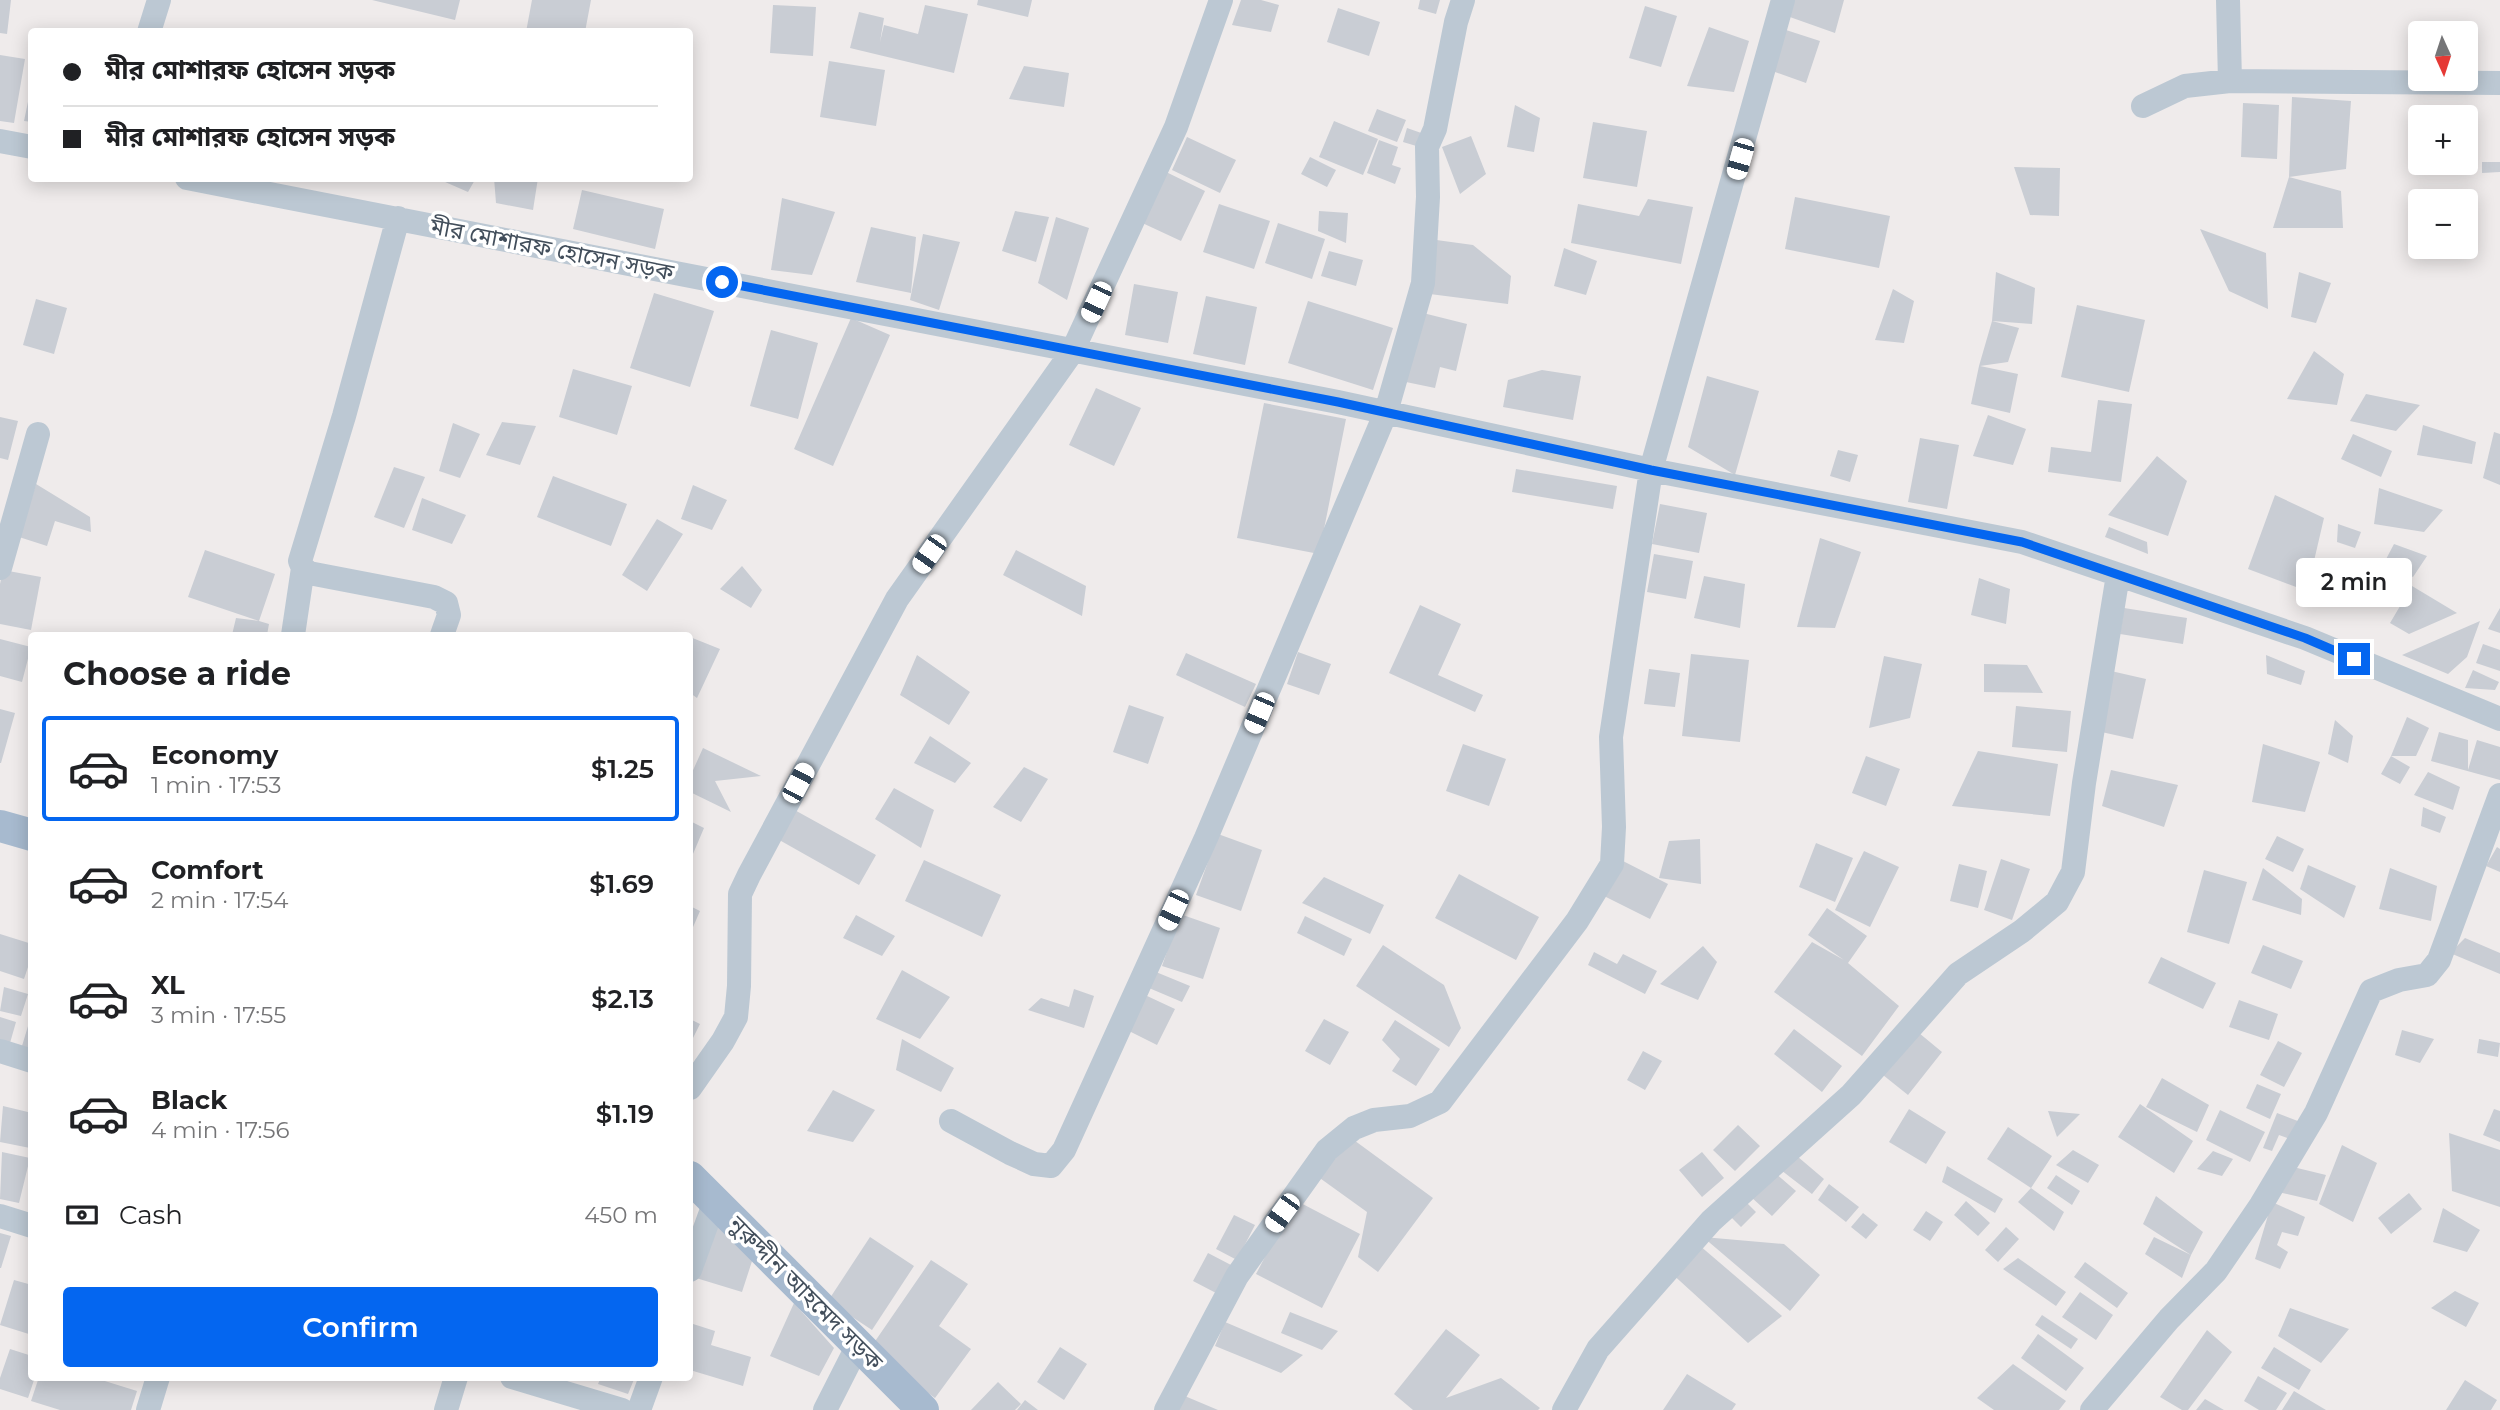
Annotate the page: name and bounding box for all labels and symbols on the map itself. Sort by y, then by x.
north arrow [2408,21,2478,91]
car [1725,136,1756,182]
street label: মীর মোশারফ হোসেন সড়ক [427,211,677,286]
route start [706,266,738,298]
car [1078,279,1115,325]
car [909,531,950,577]
callout: 2 min [2296,558,2412,606]
route end [2338,643,2370,675]
car [1242,690,1277,736]
car [779,760,818,806]
car [1155,887,1192,933]
car [1262,1190,1303,1236]
street label: নুরুদ্দীন আহমেদ সড়ক [723,1210,889,1376]

